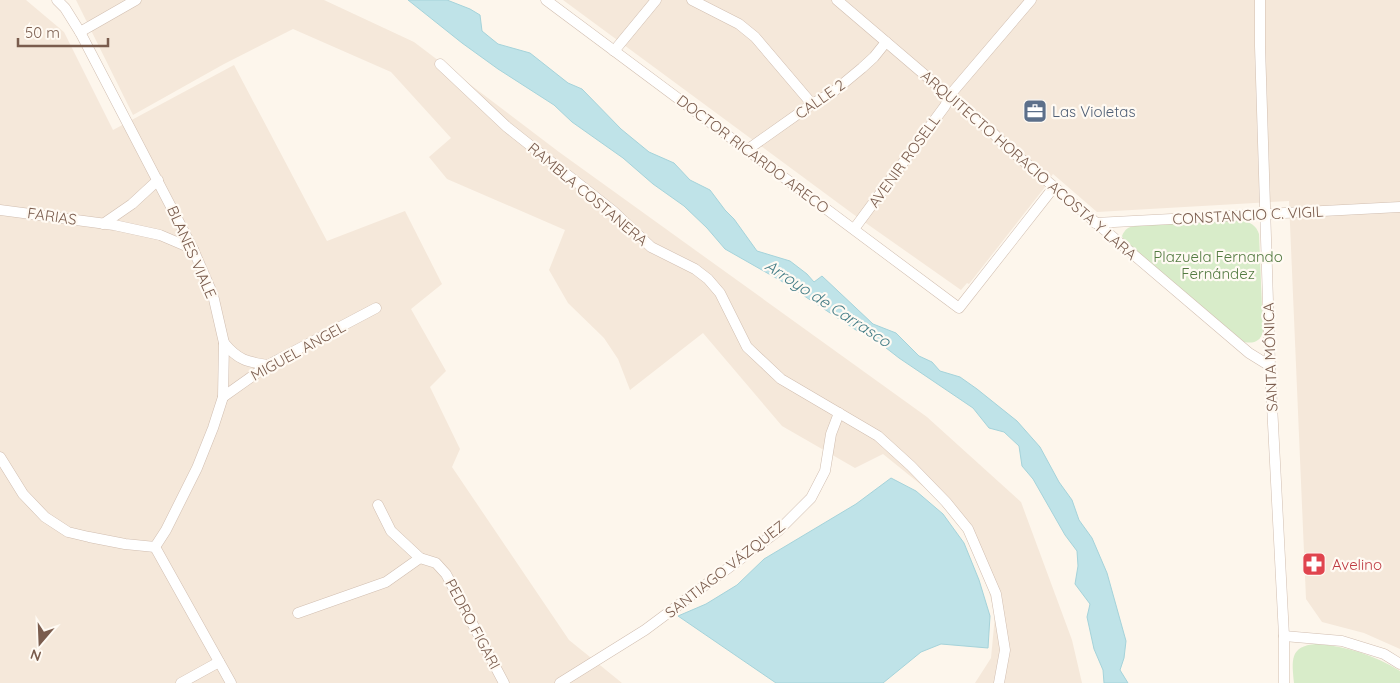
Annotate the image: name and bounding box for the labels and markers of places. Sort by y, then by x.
office icon: Las Violetas [1022,98,1048,124]
place label: Las Violetas [1052,102,1135,121]
pharmacy icon: Avelino [1301,551,1327,577]
place label: Avelino [1332,555,1382,574]

